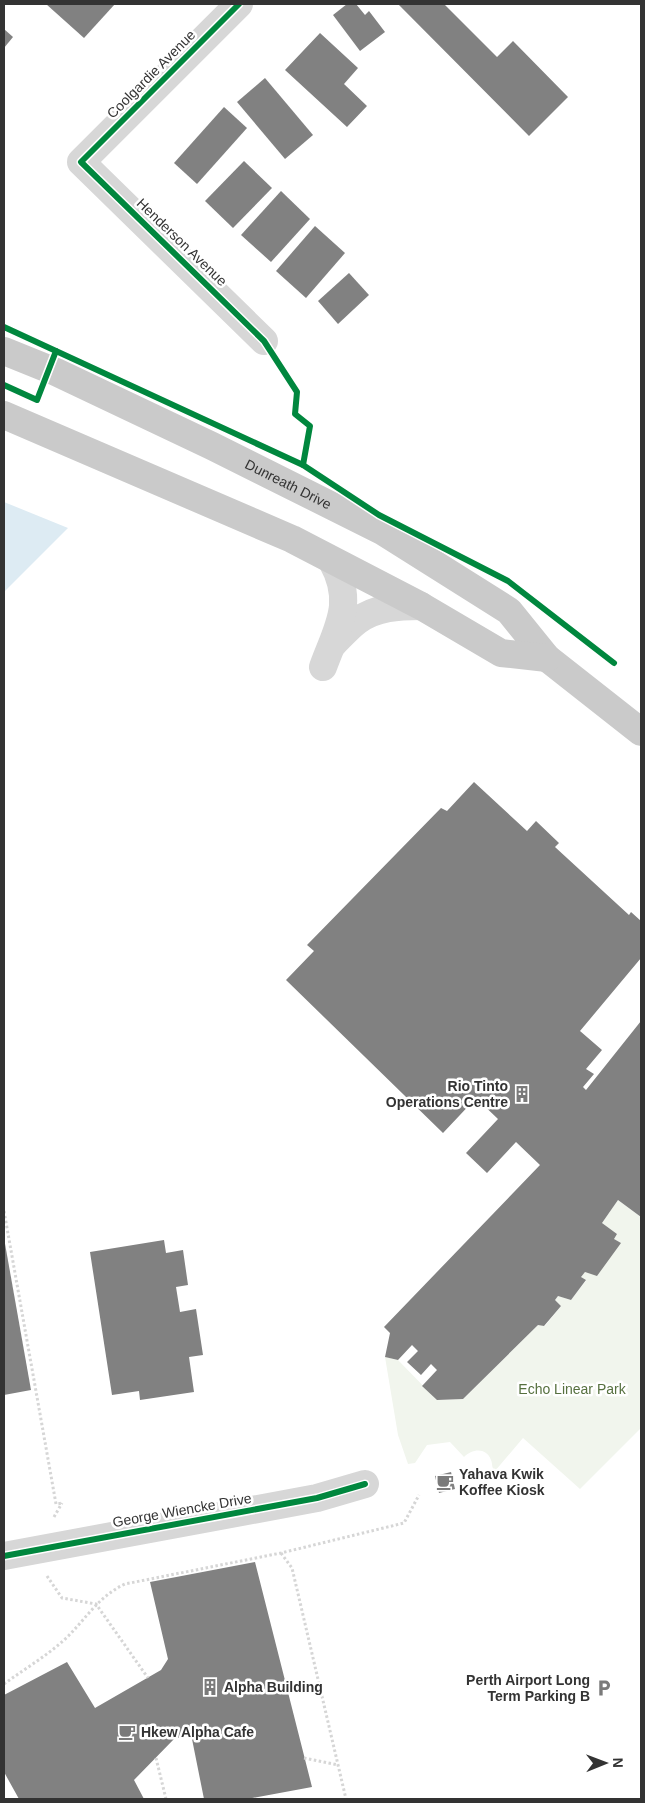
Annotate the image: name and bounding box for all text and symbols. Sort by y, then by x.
street label: Coolgardie Avenue [104,26,199,121]
street label: Henderson Avenue [134,195,230,289]
street label: Dunreath Drive [243,456,334,512]
place label: Rio Tinto Operations Centre [386,1078,508,1110]
building icon: Rio Tinto Operations Centre [512,1084,532,1104]
park label: Echo Linear Park [518,1381,627,1397]
place label: Yahava Kwik Koffee Kiosk [459,1466,545,1498]
cafe icon: Yahava Kwik Koffee Kiosk [435,1472,455,1492]
street label: George Wiencke Drive [111,1490,253,1530]
place label: Perth Airport Long Term Parking B [466,1672,590,1704]
building icon: Alpha Building [200,1677,220,1697]
parking icon: Perth Airport Long Term Parking B [594,1678,614,1698]
place label: Alpha Building [224,1679,323,1695]
cafe icon: Hkew Alpha Cafe [117,1722,137,1742]
place label: Hkew Alpha Cafe [141,1724,254,1740]
north arrow [580,1738,630,1788]
text: N [610,1758,626,1768]

